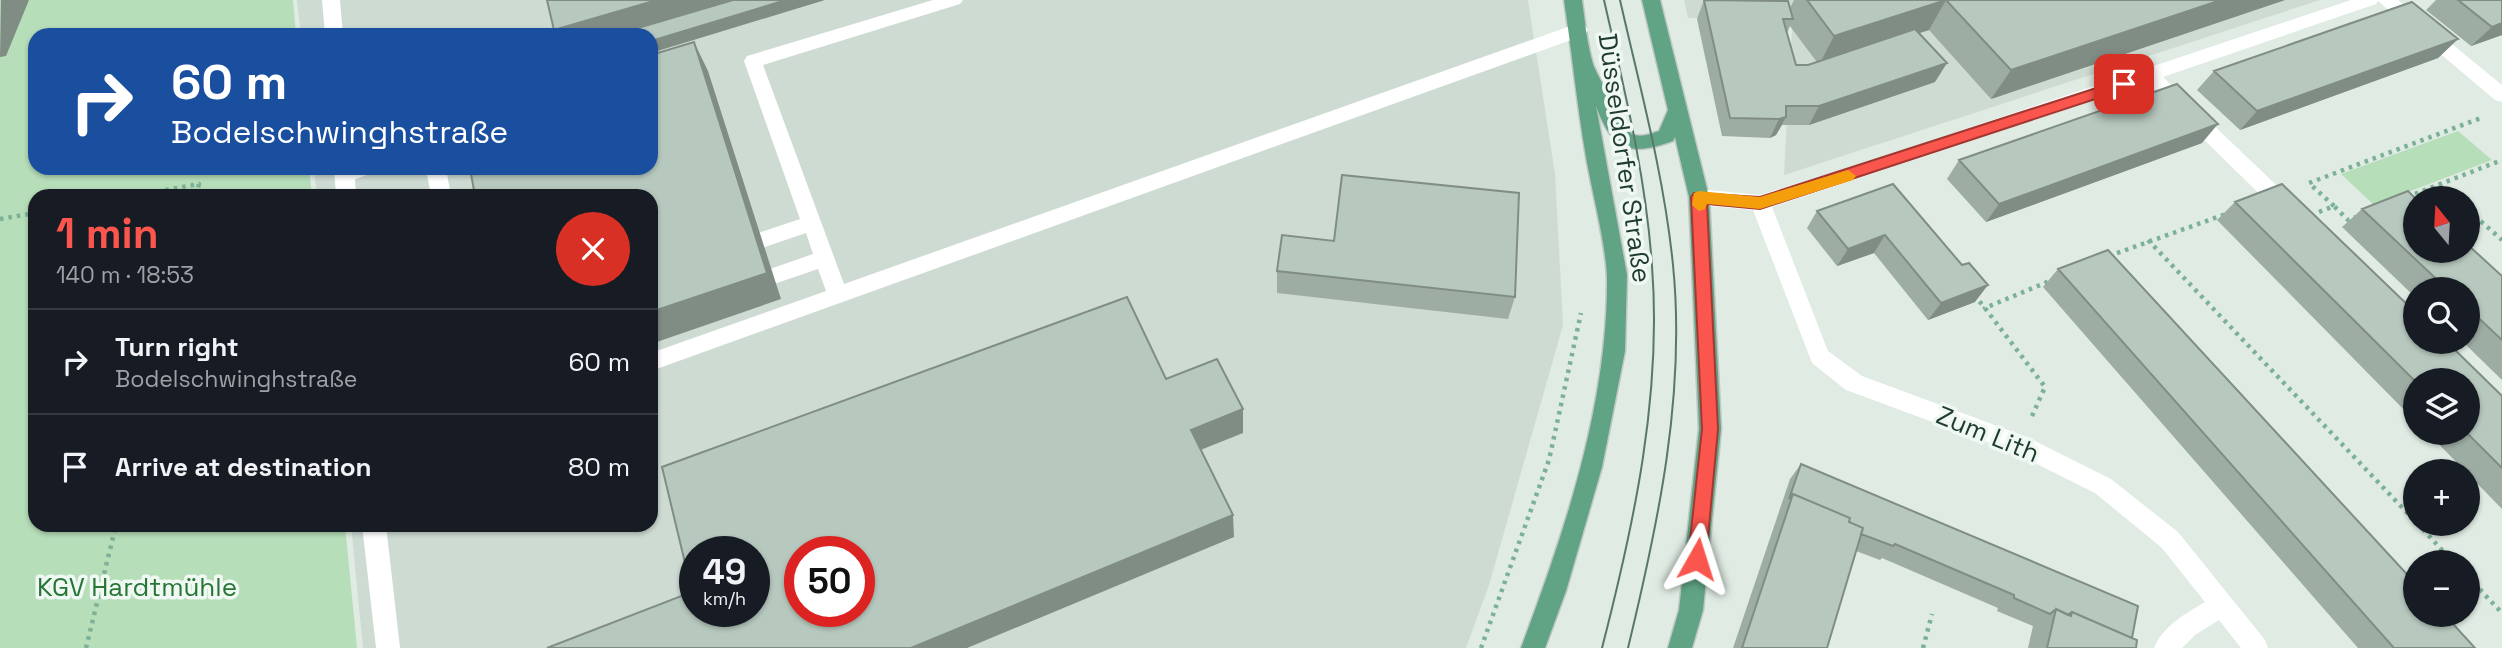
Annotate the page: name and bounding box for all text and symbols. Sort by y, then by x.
street label: Düsseldorfer Straße [1591,31,1659,285]
text: 60 m [171,51,287,113]
pin [2094,54,2154,114]
icon: right [56,56,147,147]
icon: arrive [2105,65,2143,103]
text: Bodelschwinghstraße [171,112,508,152]
north arrow [2403,186,2480,262]
map controls [2403,186,2480,627]
text: 1 min [56,207,159,260]
button: close [556,212,630,286]
text: 140 m · 18:53 [56,260,194,290]
button: search [2403,277,2480,354]
text: Turn right [115,330,239,364]
icon: right [56,343,94,381]
text: 60 m [568,345,630,379]
text: Bodelschwinghstraße [115,364,357,394]
button: layers [2403,368,2480,445]
street label: Zum Lith [1931,398,2045,470]
icon: arrive [56,448,94,486]
text: Arrive at destination [115,450,372,484]
text: 80 m [568,450,630,484]
button: + [2403,459,2480,536]
position arrow [1660,522,1734,596]
speed limit sign: 50 [784,536,875,627]
text: 49 [703,550,746,594]
button: − [2403,550,2480,627]
park label: KGV Hardtmühle [37,570,237,604]
text: km/h [703,587,746,610]

